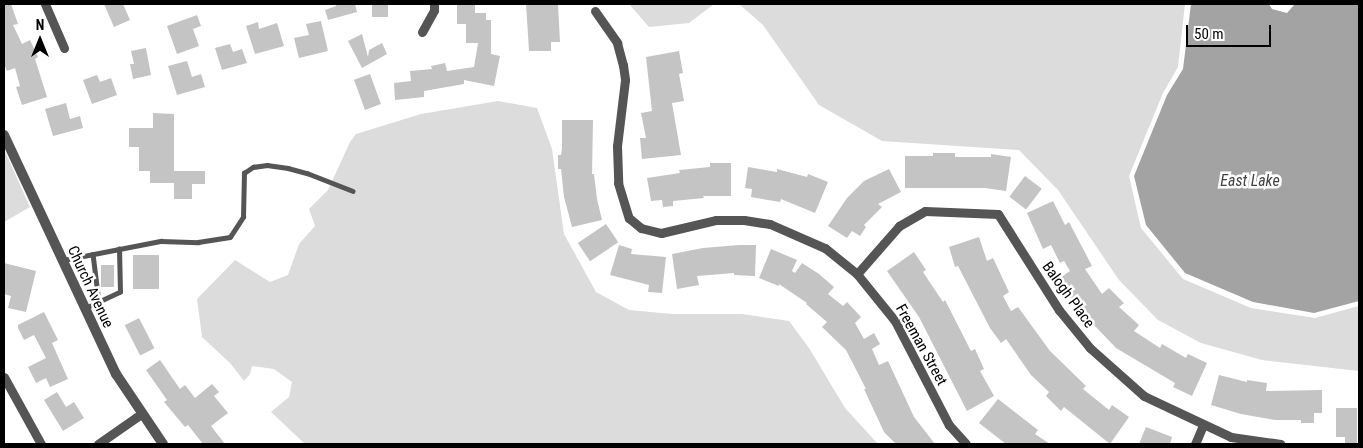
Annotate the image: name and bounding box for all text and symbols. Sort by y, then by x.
north arrow [15,15,65,65]
scale bar [1188,15,1273,47]
text: N [36,17,44,33]
text: 50 m [1194,25,1224,43]
water label: East Lake [1220,171,1280,191]
street label: Church Avenue [63,243,117,331]
street label: Balogh Place [1038,258,1098,332]
street label: Freeman Street [891,301,951,389]

